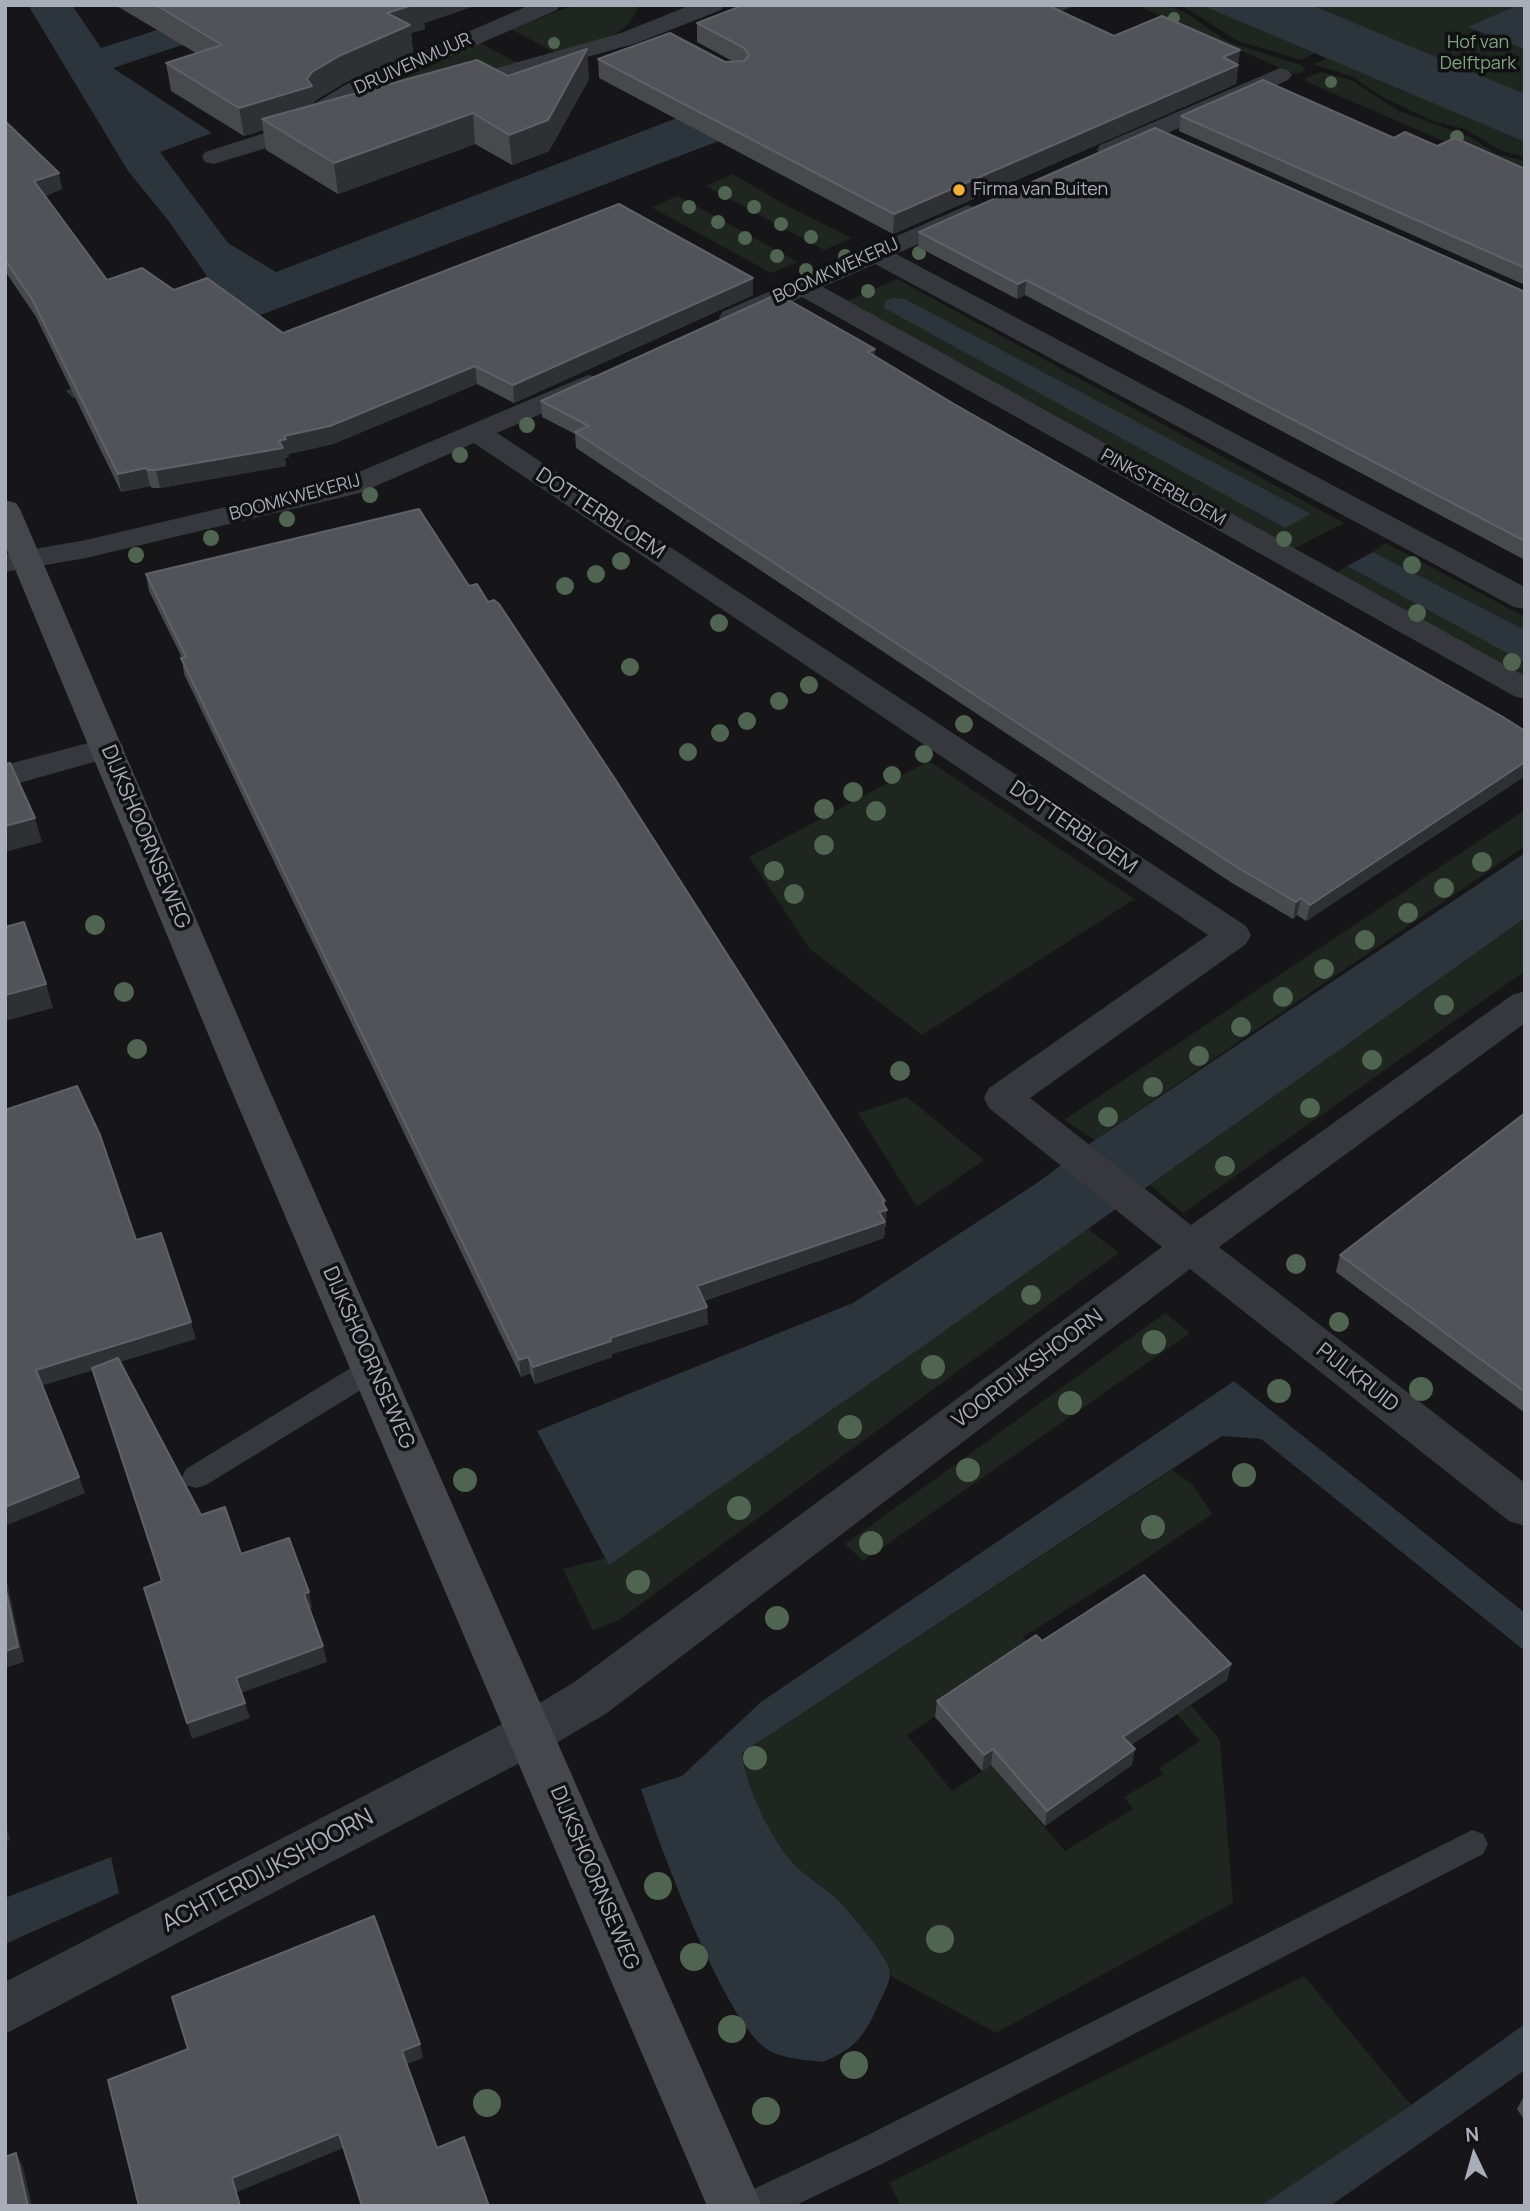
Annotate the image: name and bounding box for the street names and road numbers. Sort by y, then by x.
street label: DRUIVENMUUR [351,29,475,99]
street label: BOOMKWEKERIJ [770,234,902,308]
street label: PINKSTERBLOEM [1097,445,1229,531]
street label: DOTTERBLOEM [531,463,669,565]
street label: BOOMKWEKERIJ [227,470,363,526]
street label: DIJKSHOORNSEWEG [95,742,195,932]
street label: DOTTERBLOEM [1004,776,1142,880]
street label: DIJKSHOORNSEWEG [317,1263,419,1453]
street label: VOORDIJKSHOORN [948,1304,1108,1434]
street label: PIJLKRUID [1311,1338,1403,1418]
street label: DIJKSHOORNSEWEG [544,1783,644,1973]
street label: ACHTERDIJKSHOORN [157,1803,379,1939]

